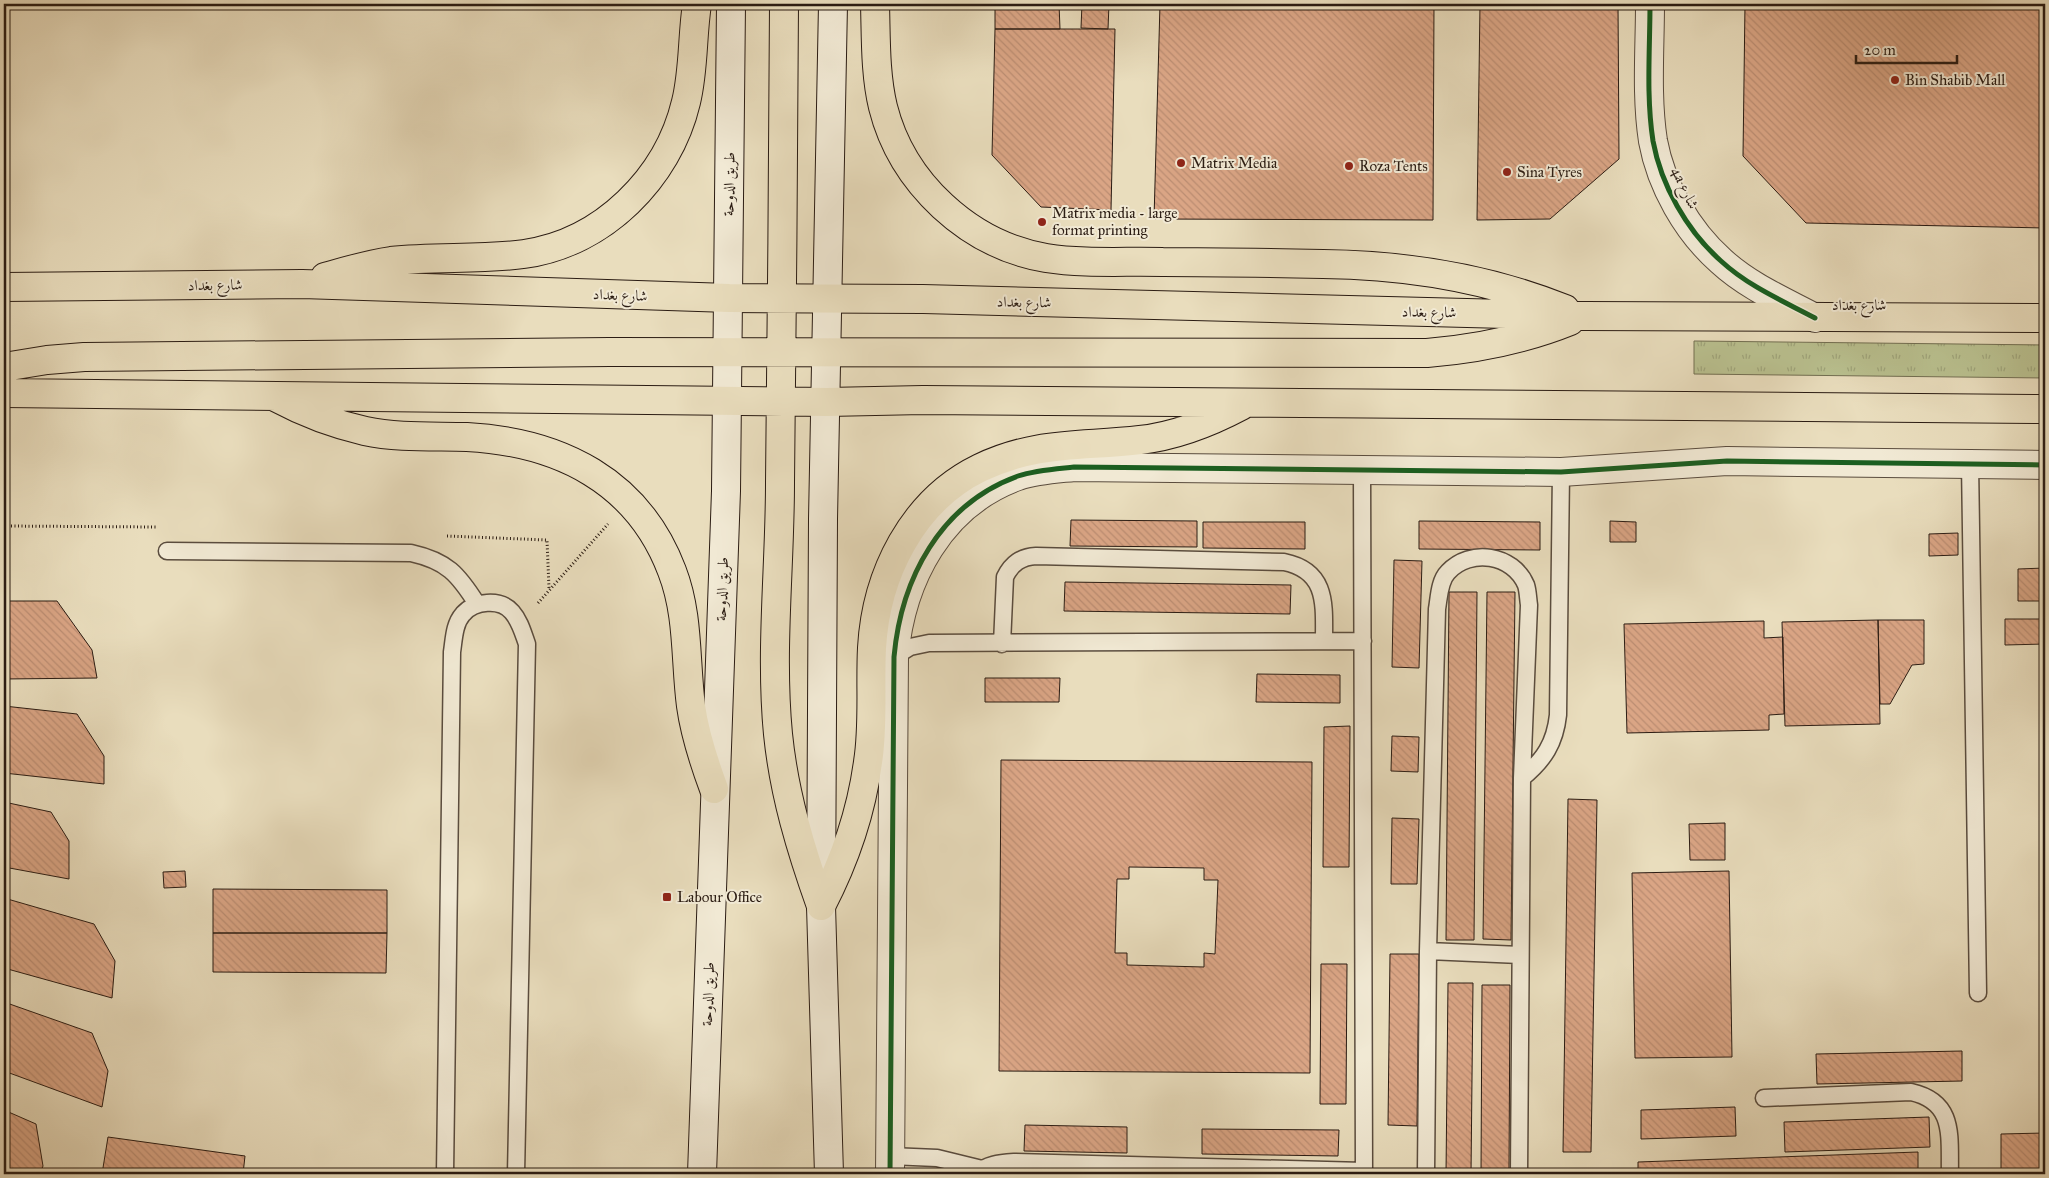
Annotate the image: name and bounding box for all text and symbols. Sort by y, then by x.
scale bar [1856,32,1958,64]
text: 20 m [1864,41,1896,59]
place label: Bin Shabib Mall [1905,71,2006,89]
marker: Bin Shabib Mall [1889,74,1901,86]
street label: طريق الدوحة [719,152,740,216]
place label: Matrix Media [1191,154,1278,172]
marker: Matrix Media [1175,157,1187,169]
place label: Roza Tents [1359,157,1428,175]
marker: Roza Tents [1343,160,1355,172]
place label: Sina Tyres [1517,163,1582,181]
street label: 4a شارع [1664,164,1702,213]
marker: Sina Tyres [1501,166,1513,178]
place label: Matrix media - large format printing [1052,204,1177,239]
marker: Matrix media - large format printing [1036,216,1048,228]
street label: شارع بغداد [188,276,243,298]
street label: شارع بغداد [592,285,648,309]
street label: شارع بغداد [996,293,1051,315]
street label: شارع بغداد [1832,296,1886,318]
street label: شارع بغداد [1401,303,1456,325]
street label: طريق الدوحة [712,557,733,621]
place label: Labour Office [677,888,762,906]
marker: Labour Office [661,891,673,903]
street label: طريق الدوحة [698,962,719,1026]

